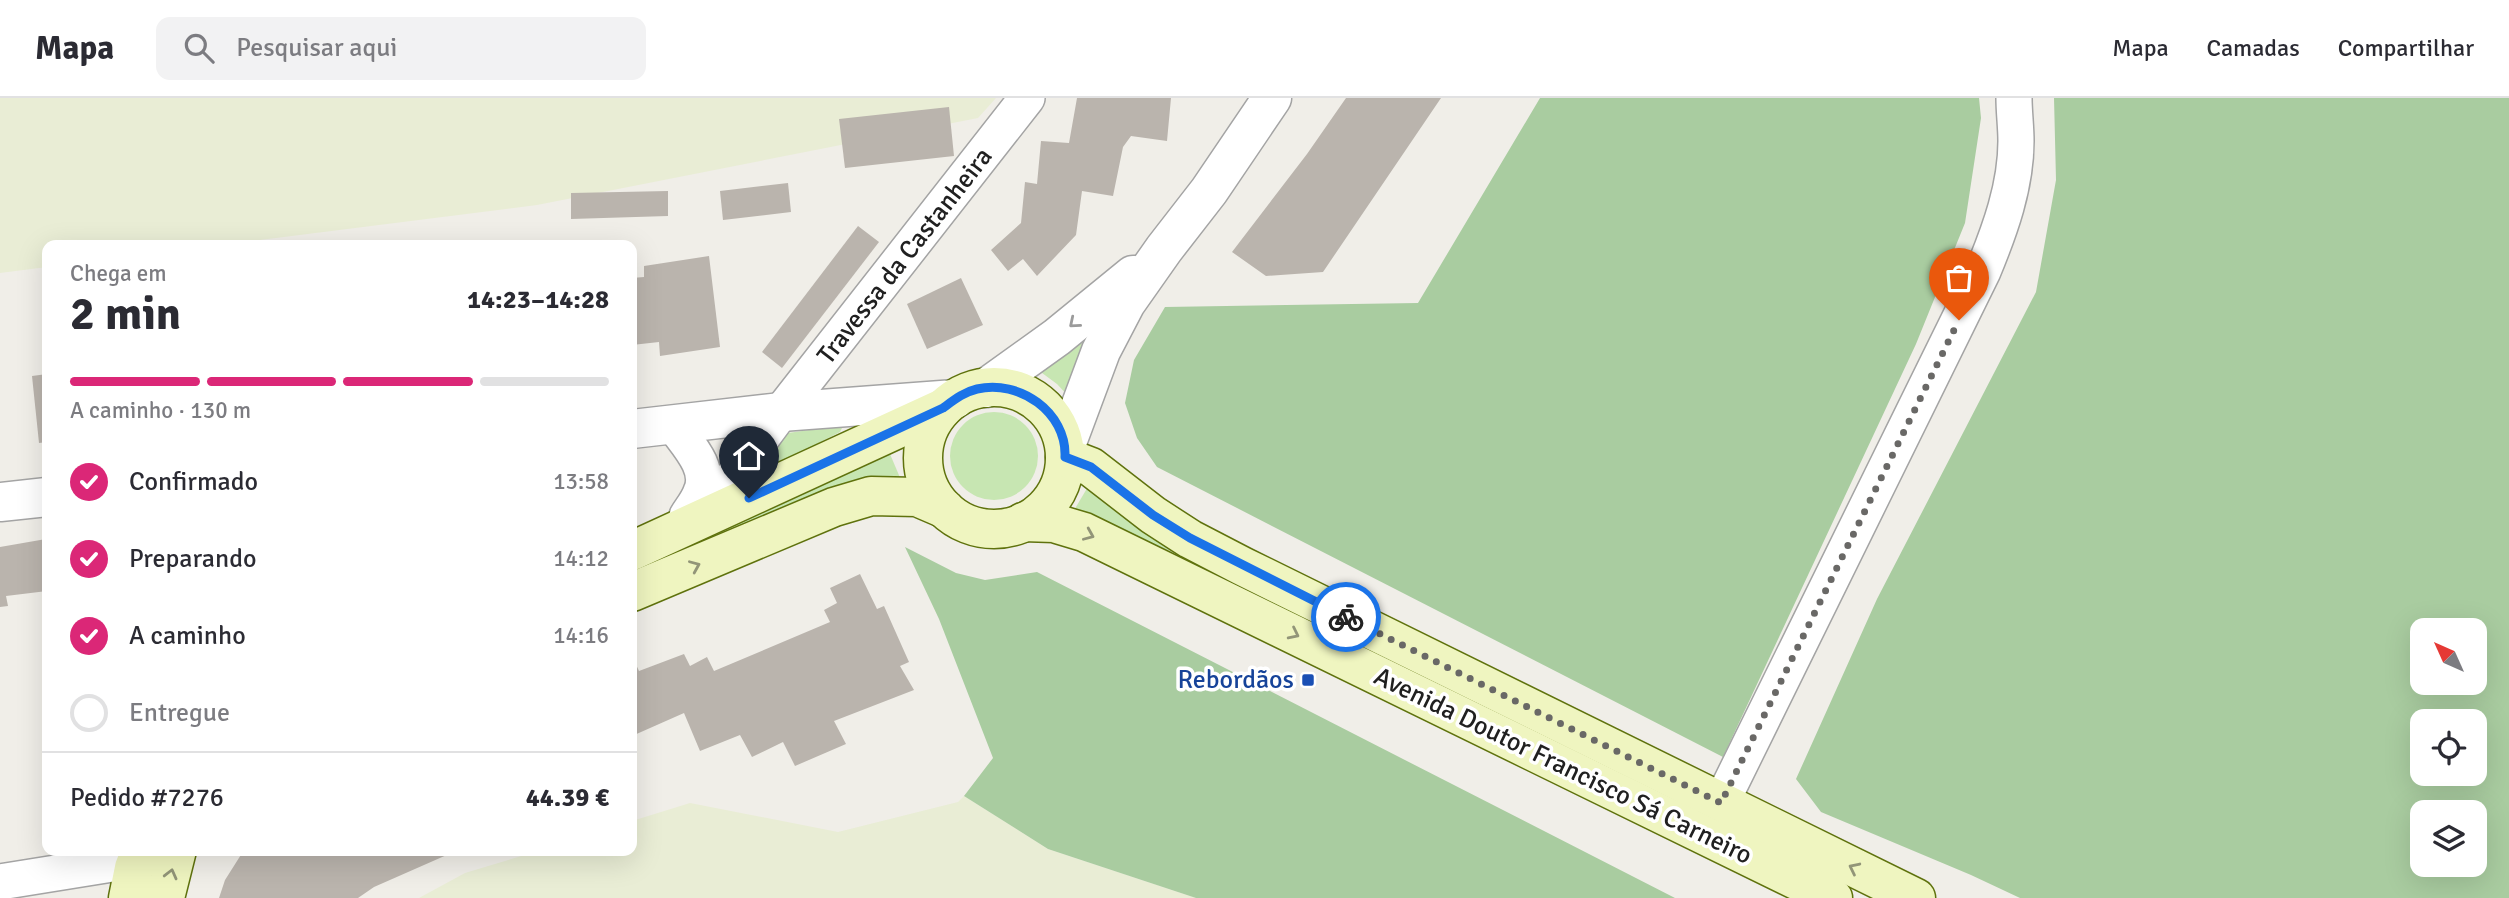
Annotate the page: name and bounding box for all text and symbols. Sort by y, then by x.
search box [156,17,646,80]
text: Mapa [35,28,114,69]
icon: search [180,29,218,67]
text: Pesquisar aqui [236,32,397,64]
text: Mapa [2112,33,2169,63]
text: Camadas [2207,33,2300,63]
text: Compartilhar [2338,33,2474,63]
street label: Travessa da Castanheira [811,141,999,371]
pin [1929,248,1989,320]
text: Chega em [70,259,167,288]
icon: bag [1940,259,1978,297]
text: 14:23–14:28 [467,284,609,316]
text: 2 min [70,286,181,342]
one-way arrow [1069,315,1081,328]
text: A caminho · 130 m [70,396,251,425]
pin [719,426,779,498]
icon: home [730,437,768,475]
icon: check [70,463,108,501]
text: Confirmado [129,466,258,498]
text: 13:58 [553,467,609,496]
one-way arrow [1082,526,1094,540]
icon: check [70,540,108,578]
text: Preparando [129,543,256,575]
text: 14:12 [553,544,609,573]
one-way arrow [688,560,700,574]
courier [1311,582,1381,652]
icon: bike [1327,598,1365,636]
icon: check [70,617,108,655]
north arrow [2410,618,2487,695]
map controls [2410,618,2487,877]
text: A caminho [129,620,246,652]
text: 14:16 [553,621,609,650]
one-way arrow [1287,625,1299,639]
street label: Avenida Doutor Francisco Sá Carneiro [1369,660,1757,872]
place label: Rebordãos [1177,664,1294,696]
marker: Rebordãos [1300,672,1316,688]
text: Entregue [129,697,230,729]
button: locate [2410,709,2487,786]
text: Pedido #7276 [70,782,224,814]
text: 44.39 € [526,782,609,814]
button: layers [2410,800,2487,877]
one-way arrow [1849,862,1861,876]
one-way arrow [163,868,177,880]

